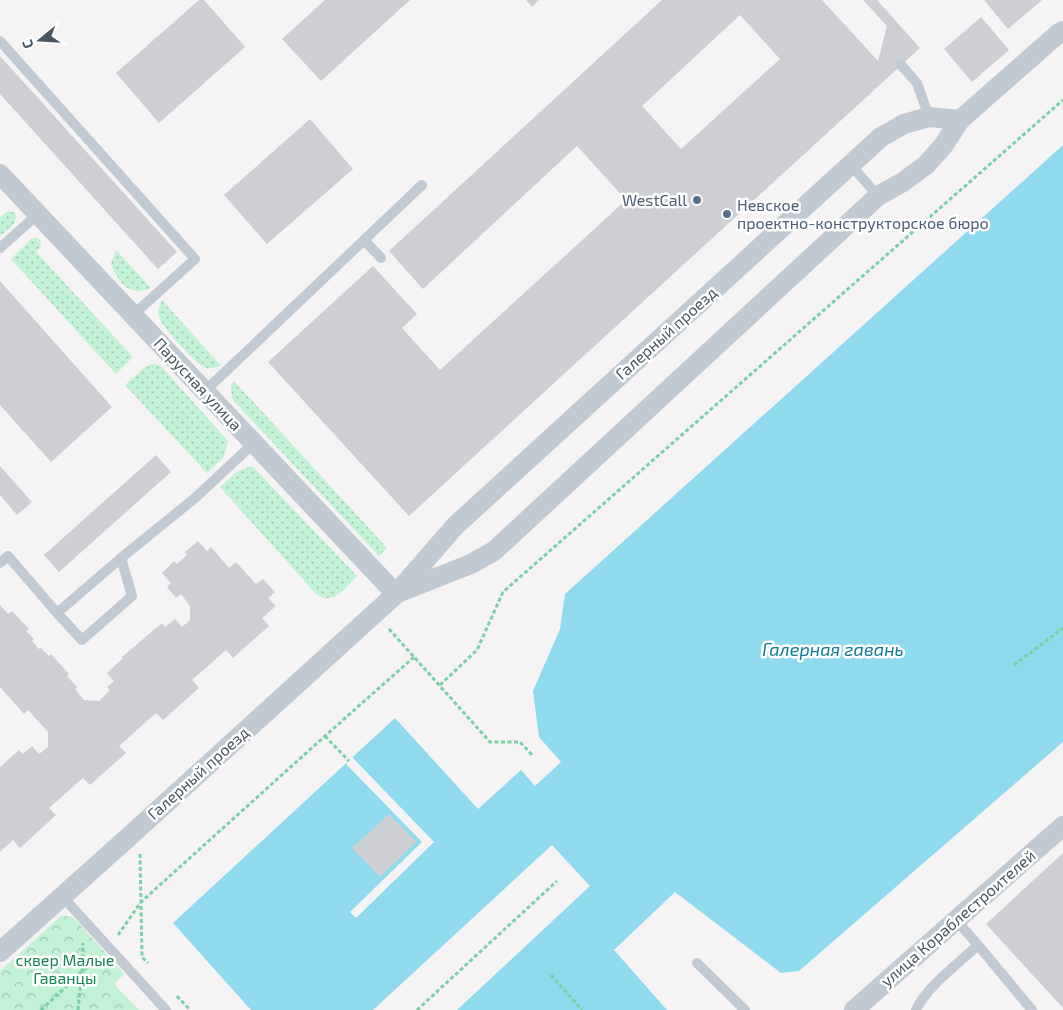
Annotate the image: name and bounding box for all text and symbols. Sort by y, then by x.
north arrow [15,15,65,65]
text: С [18,38,37,51]
place label: WestCall [622,190,687,209]
marker: WestCall [691,194,703,206]
place label: Невское проектно-конструкторское бюро [737,195,989,233]
marker: Невское проектно-конструкторское бюро [721,208,733,220]
street label: Галерный проезд [611,282,720,383]
street label: Парусная улица [150,333,246,435]
water label: Галерная гавань [762,638,904,660]
street label: Галерный проезд [143,722,252,823]
street label: улица Кораблестроителей [876,845,1040,991]
park label: сквер Малые Гаванцы [16,950,114,987]

